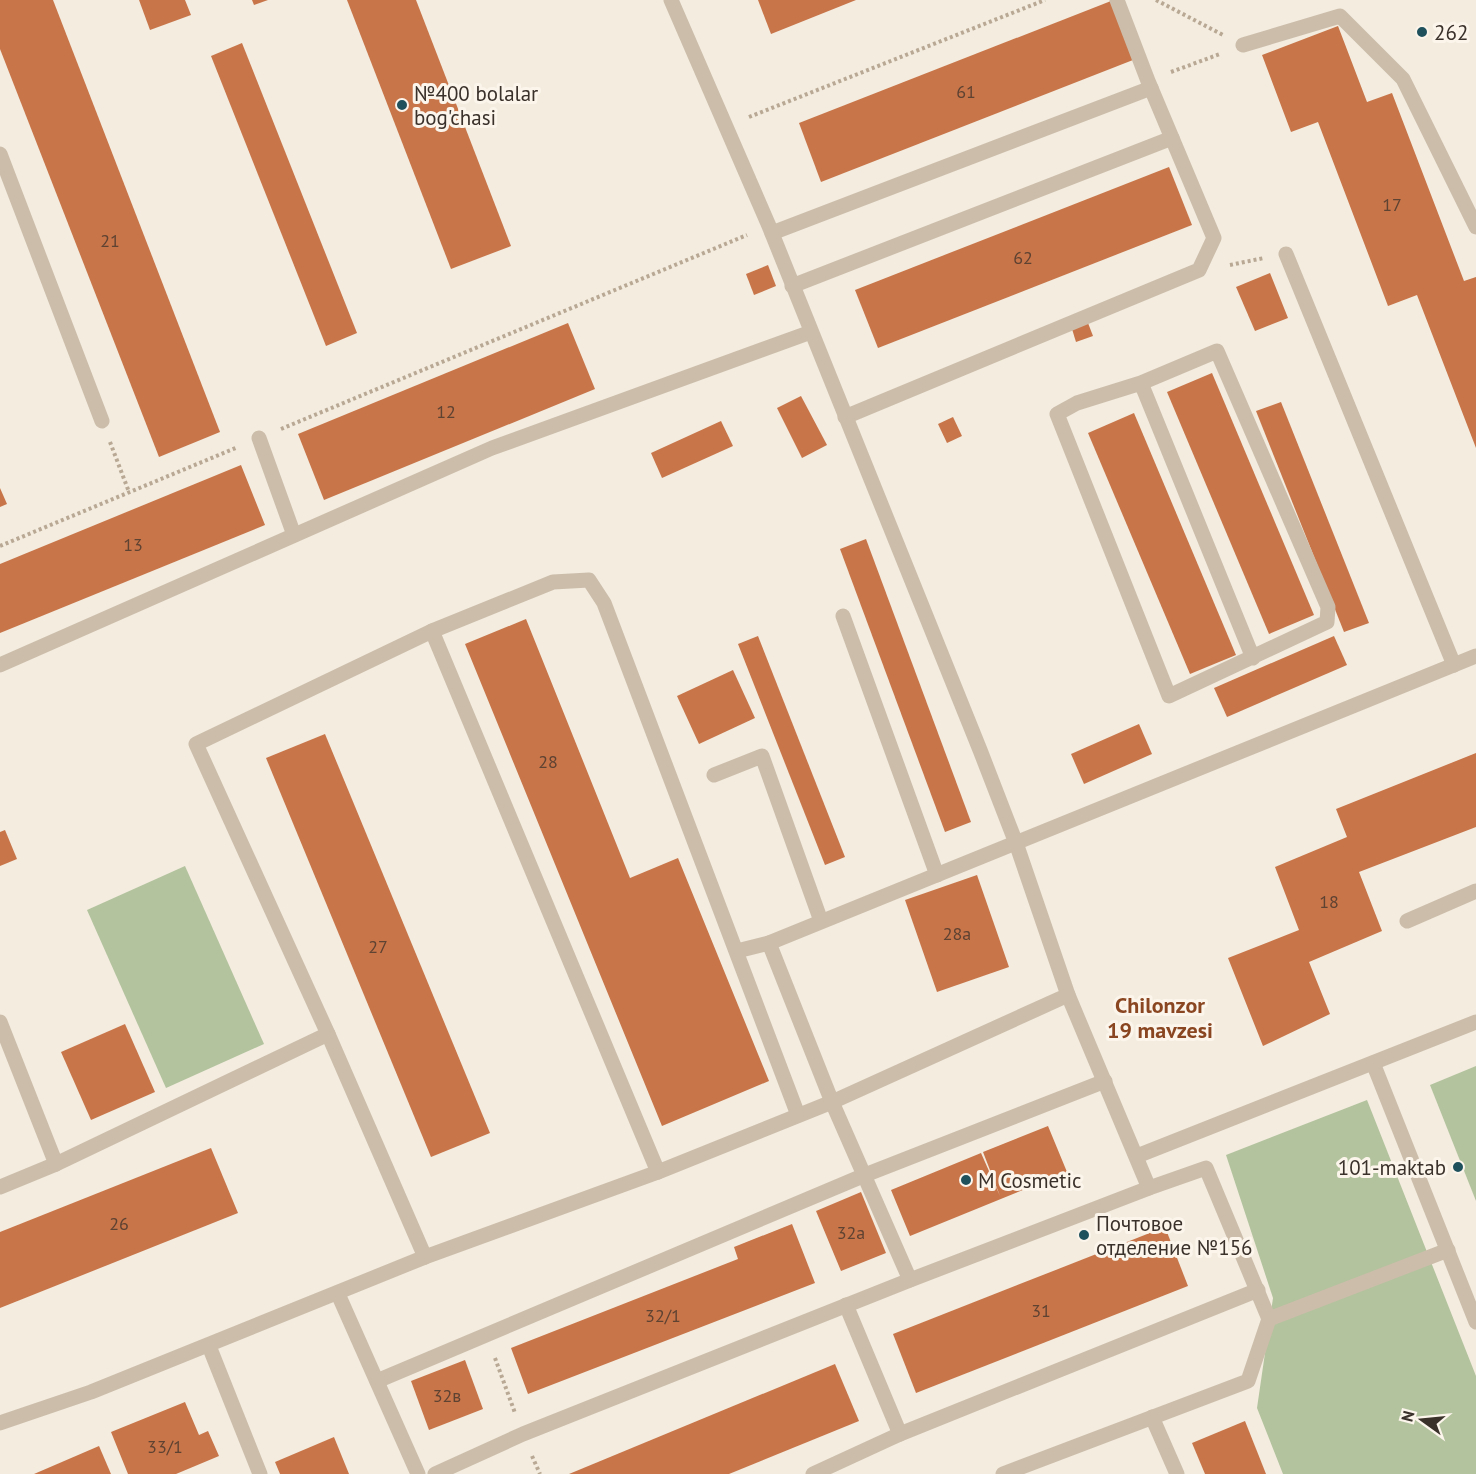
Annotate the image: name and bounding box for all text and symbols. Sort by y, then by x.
place label: 262 [1434,19,1468,46]
marker: 262 [1415,25,1429,39]
place label: №400 bolalar bog'chasi [414,80,538,131]
house number: 61 [956,80,976,103]
marker: №400 bolalar bog'chasi [395,98,409,112]
house number: 17 [1382,193,1402,216]
house number: 21 [100,229,120,252]
house number: 62 [1013,246,1033,269]
house number: 12 [436,400,456,423]
house number: 13 [123,533,143,556]
house number: 28 [538,750,558,773]
house number: 18 [1319,890,1339,913]
house number: 28a [943,922,971,945]
house number: 27 [368,935,388,958]
district label: Chilonzor 19 mavzesi [1107,991,1213,1044]
place label: 101-maktab [1338,1154,1446,1181]
marker: 101-maktab [1451,1160,1465,1174]
place label: M Cosmetic [978,1167,1082,1194]
marker: M Cosmetic [959,1173,973,1187]
place label: Почтовое отделение №156 [1096,1210,1253,1261]
house number: 26 [109,1212,129,1235]
house number: 32a [837,1221,865,1244]
marker: Почтовое отделение №156 [1077,1228,1091,1242]
house number: 31 [1031,1299,1051,1322]
house number: 32/1 [645,1304,681,1327]
house number: 32в [433,1384,461,1407]
north arrow [1392,1390,1452,1450]
text: N [1396,1408,1419,1424]
house number: 33/1 [147,1435,183,1458]

